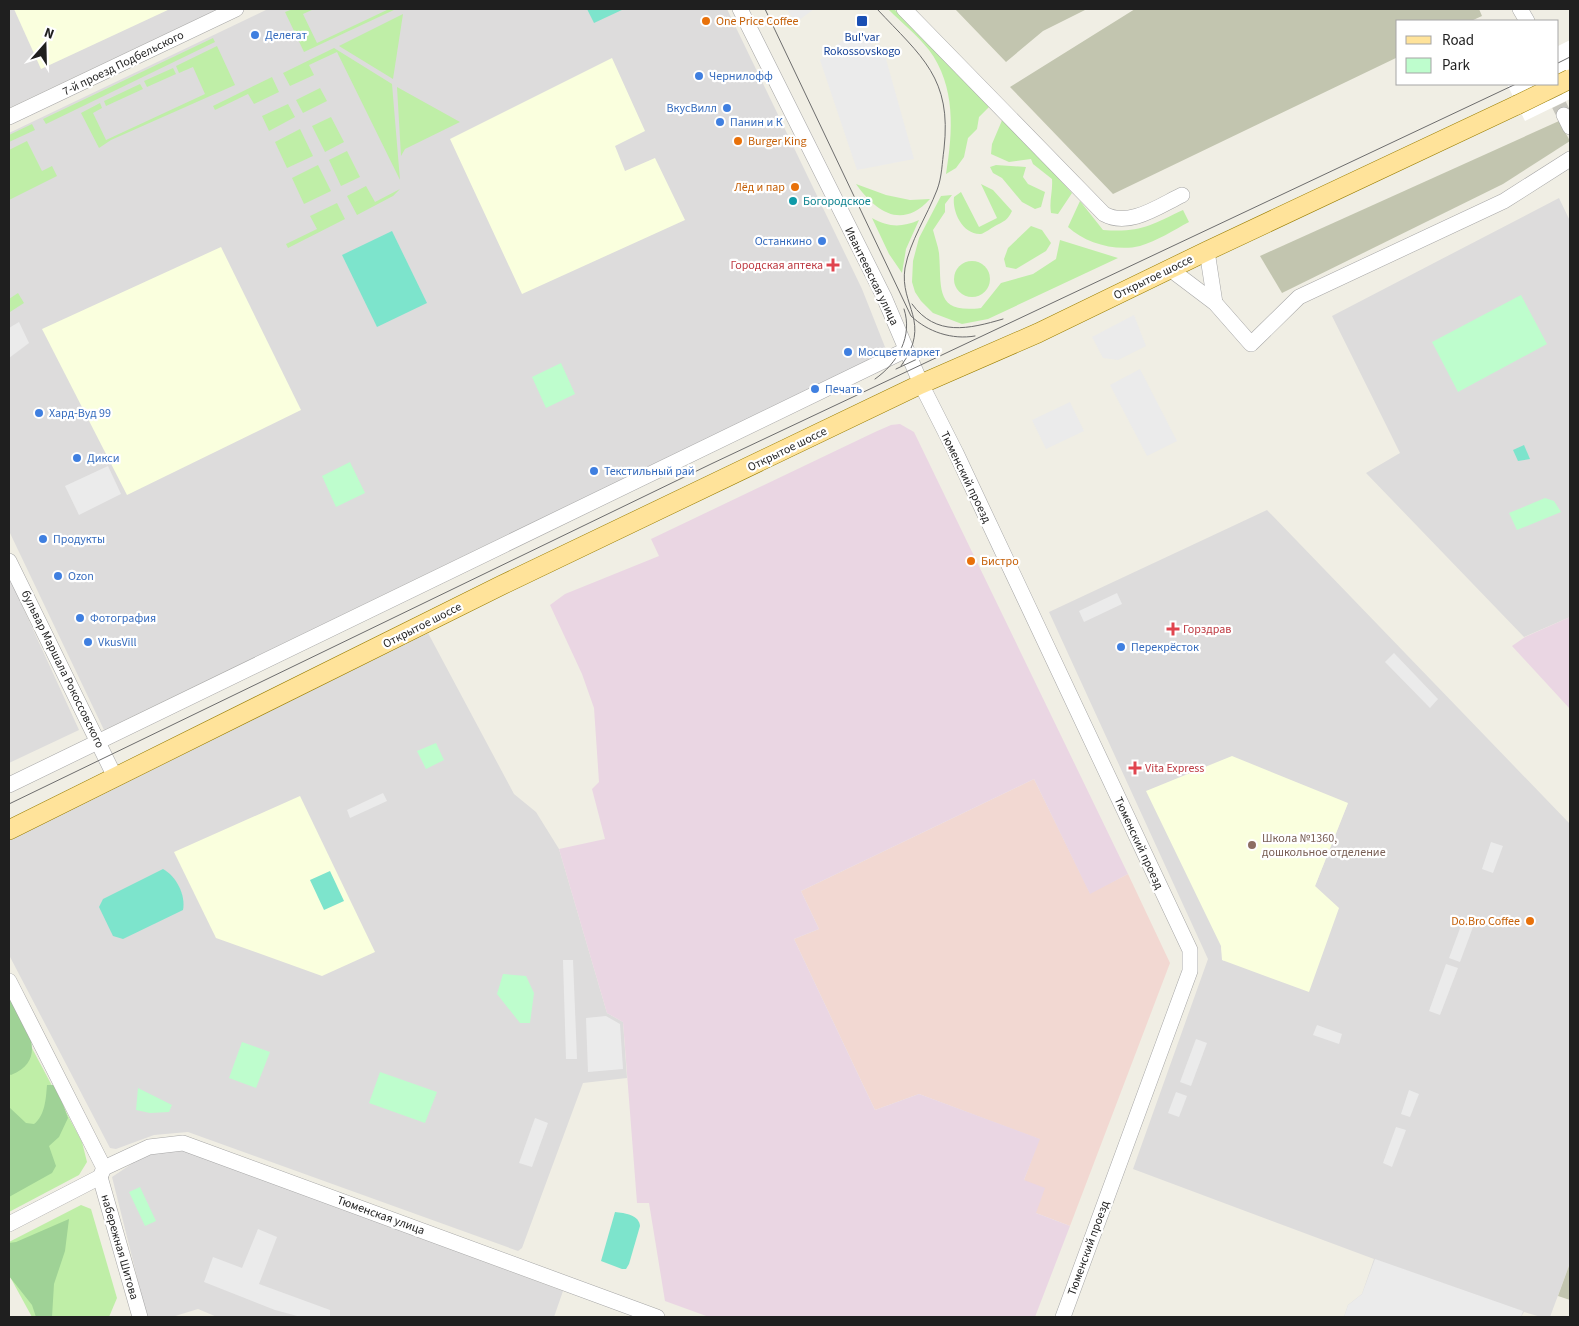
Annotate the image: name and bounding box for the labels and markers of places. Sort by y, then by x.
place label: One Price Coffee [716,13,798,30]
marker: Bul'var Rokossovskogo [855,14,869,28]
marker: One Price Coffee [700,15,712,27]
place label: Делегат [265,27,307,44]
marker: Делегат [249,29,261,41]
place label: Bul'var Rokossovskogo [823,29,901,60]
place label: Чернилофф [709,68,773,85]
marker: Чернилофф [693,70,705,82]
place label: ВкусВилл [667,100,717,117]
marker: ВкусВилл [721,102,733,114]
place label: Панин и К [730,114,783,131]
marker: Панин и К [714,116,726,128]
place label: Burger King [748,133,807,150]
marker: Burger King [732,135,744,147]
place label: Лёд и пар [734,179,785,196]
marker: Лёд и пар [789,181,801,193]
place label: Богородское [803,193,871,210]
marker: Богородское [787,195,799,207]
place label: Останкино [755,233,812,250]
marker: Останкино [816,235,828,247]
place label: Городская аптека [730,257,823,274]
marker: Городская аптека [827,259,839,271]
place label: Мосцветмаркет [858,344,941,361]
marker: Мосцветмаркет [842,346,854,358]
place label: Печать [825,381,862,398]
marker: Печать [809,383,821,395]
place label: Хард-Вуд 99 [49,405,111,422]
marker: Хард-Вуд 99 [33,407,45,419]
place label: Дикси [87,450,120,467]
marker: Дикси [71,452,83,464]
place label: Текстильный рай [604,463,695,480]
marker: Текстильный рай [588,465,600,477]
place label: Продукты [53,531,105,548]
marker: Продукты [37,533,49,545]
place label: Бистро [981,553,1019,570]
marker: Бистро [965,555,977,567]
place label: Ozon [68,568,94,585]
marker: Ozon [52,570,64,582]
place label: Фотография [90,610,156,627]
marker: Фотография [74,612,86,624]
place label: Горздрав [1183,621,1231,638]
marker: Горздрав [1167,623,1179,635]
place label: VkusVill [98,634,137,651]
marker: VkusVill [82,636,94,648]
place label: Перекрёсток [1131,639,1199,656]
marker: Перекрёсток [1115,641,1127,653]
place label: Vita Express [1145,760,1204,777]
marker: Vita Express [1129,762,1141,774]
place label: Школа №1360, дошкольное отделение [1262,830,1386,861]
marker: Школа №1360, дошкольное отделение [1246,839,1258,851]
place label: Do.Bro Coffee [1451,913,1520,930]
marker: Do.Bro Coffee [1524,915,1536,927]

